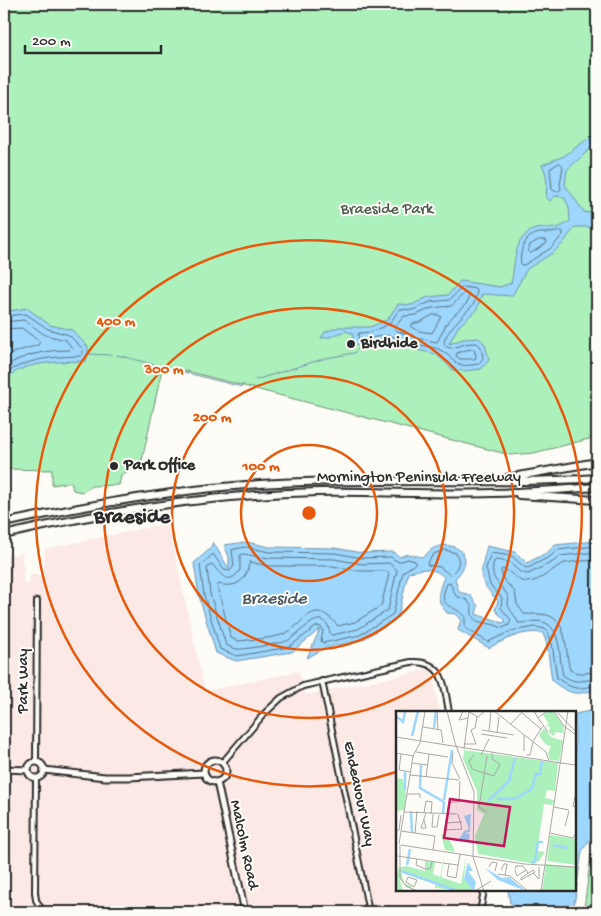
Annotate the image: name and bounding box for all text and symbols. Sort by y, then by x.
scale bar [25,22,161,54]
text: 200 m [32,33,71,51]
park label: Braeside Park [340,201,435,220]
text: 400 m [96,313,136,331]
place label: Birdhide [360,335,418,354]
marker: Birdhide [345,338,357,350]
text: 300 m [143,361,184,379]
text: 200 m [193,409,232,427]
place label: Park Office [123,456,196,476]
text: 100 m [241,458,280,476]
marker: Park Office [108,460,120,472]
street label: Mornington Peninsula Freeway [317,469,521,488]
centre of rings [300,504,318,522]
district label: Braeside [93,506,171,531]
water label: Braeside [241,589,307,610]
street label: Park Way [15,649,34,714]
inset map [396,711,576,891]
street label: Endeavour Way [338,740,378,848]
street label: Malcolm Road [224,799,262,893]

